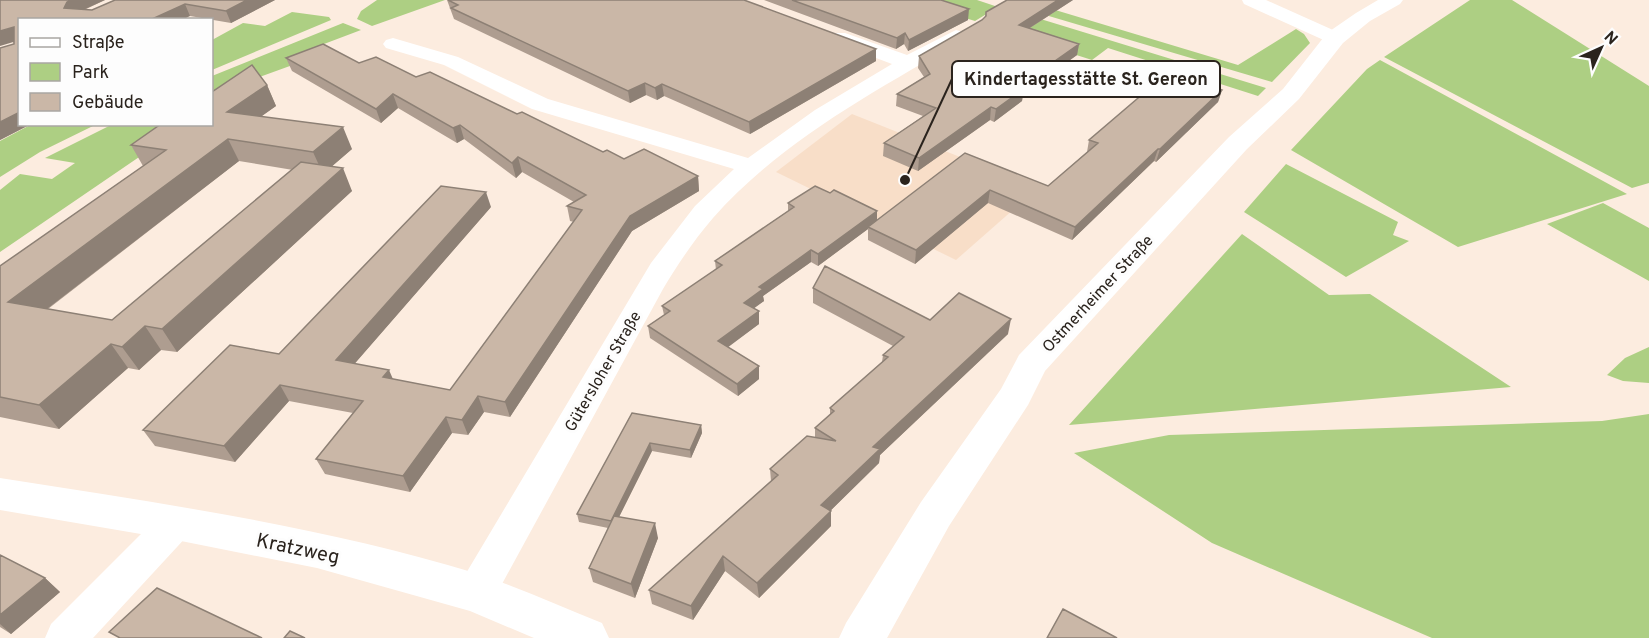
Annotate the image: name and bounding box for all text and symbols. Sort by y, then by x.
legend [18,18,213,126]
north arrow [1571,18,1631,78]
text: N [1599,28,1621,50]
text: Straße [72,32,124,55]
callout: Kindertagesstätte St. Gereon [952,61,1220,97]
text: Park [72,62,109,85]
text: Kindertagesstätte St. Gereon [964,69,1208,92]
text: Gebäude [72,92,144,115]
street label: Ostmerheimer Straße [1039,231,1158,357]
street label: Gütersloher Straße [561,308,646,436]
street label: Kratzweg [254,528,342,571]

